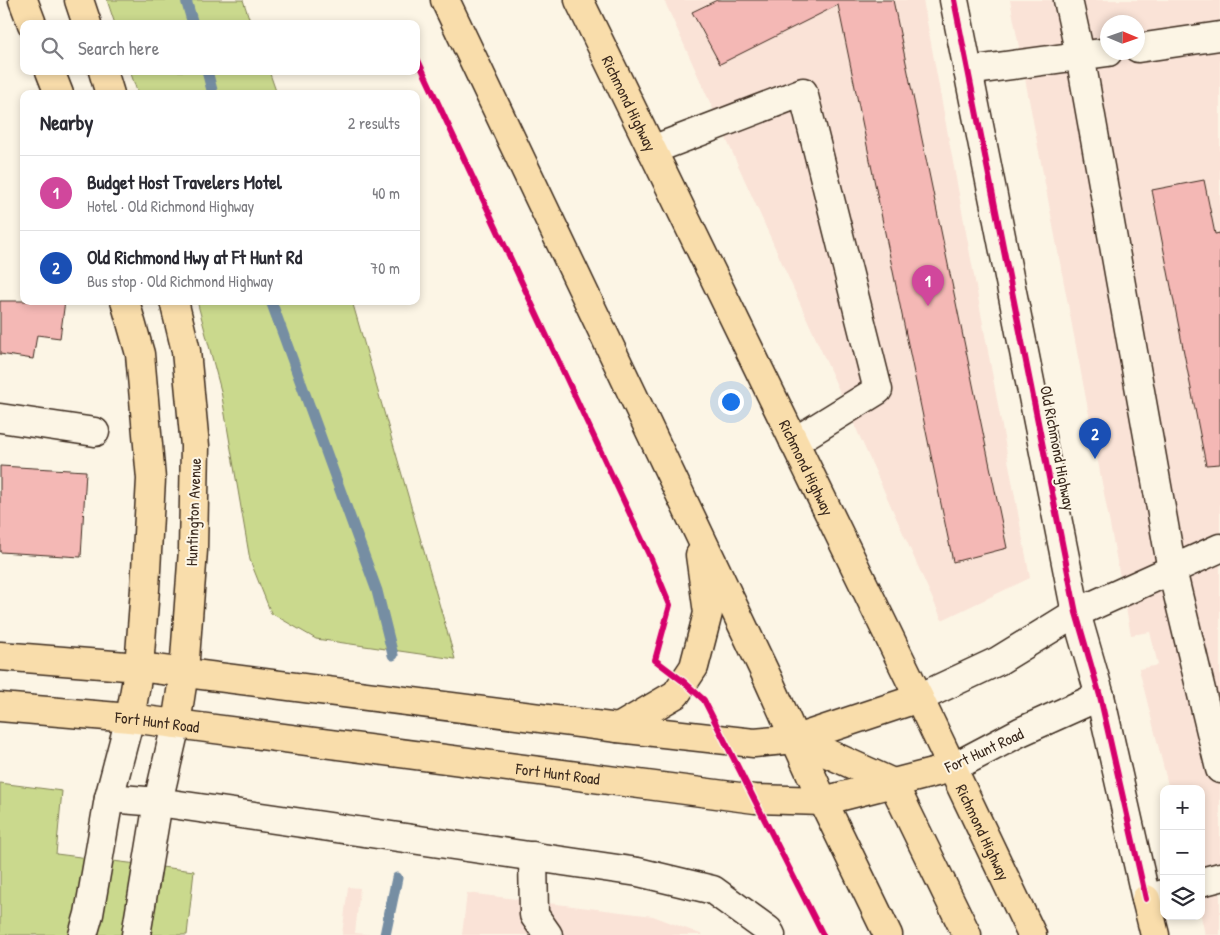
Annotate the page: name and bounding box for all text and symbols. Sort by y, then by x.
north arrow [1100,15,1145,60]
search box [20,20,420,75]
icon: search [38,34,66,62]
text: Search here [78,35,159,61]
street label: Richmond Highway [597,52,662,155]
text: Nearby [40,108,93,137]
text: 2 results [348,112,400,134]
text: Budget Host Travelers Motel [87,169,282,195]
text: 1 [53,182,59,204]
text: 40 m [372,182,400,204]
text: Hotel · Old Richmond Highway [87,195,254,217]
text: Old Richmond Hwy at Ft Hunt Rd [87,244,302,270]
text: 2 [52,257,60,279]
text: 70 m [370,257,400,279]
pin: 1 [912,265,944,306]
text: Bus stop · Old Richmond Highway [87,270,274,292]
street label: Old Richmond Highway [1035,384,1081,512]
your location [718,389,744,415]
street label: Richmond Highway [774,416,839,519]
pin: 2 [1079,418,1111,459]
street label: Huntington Avenue [180,457,206,566]
street label: Fort Hunt Road [113,706,201,738]
street label: Fort Hunt Road [940,722,1027,778]
street label: Fort Hunt Road [514,757,601,790]
street label: Richmond Highway [951,781,1015,884]
map controls [1160,785,1205,920]
button: + [1160,785,1205,830]
button: − [1160,830,1205,875]
button: layers [1160,875,1205,920]

